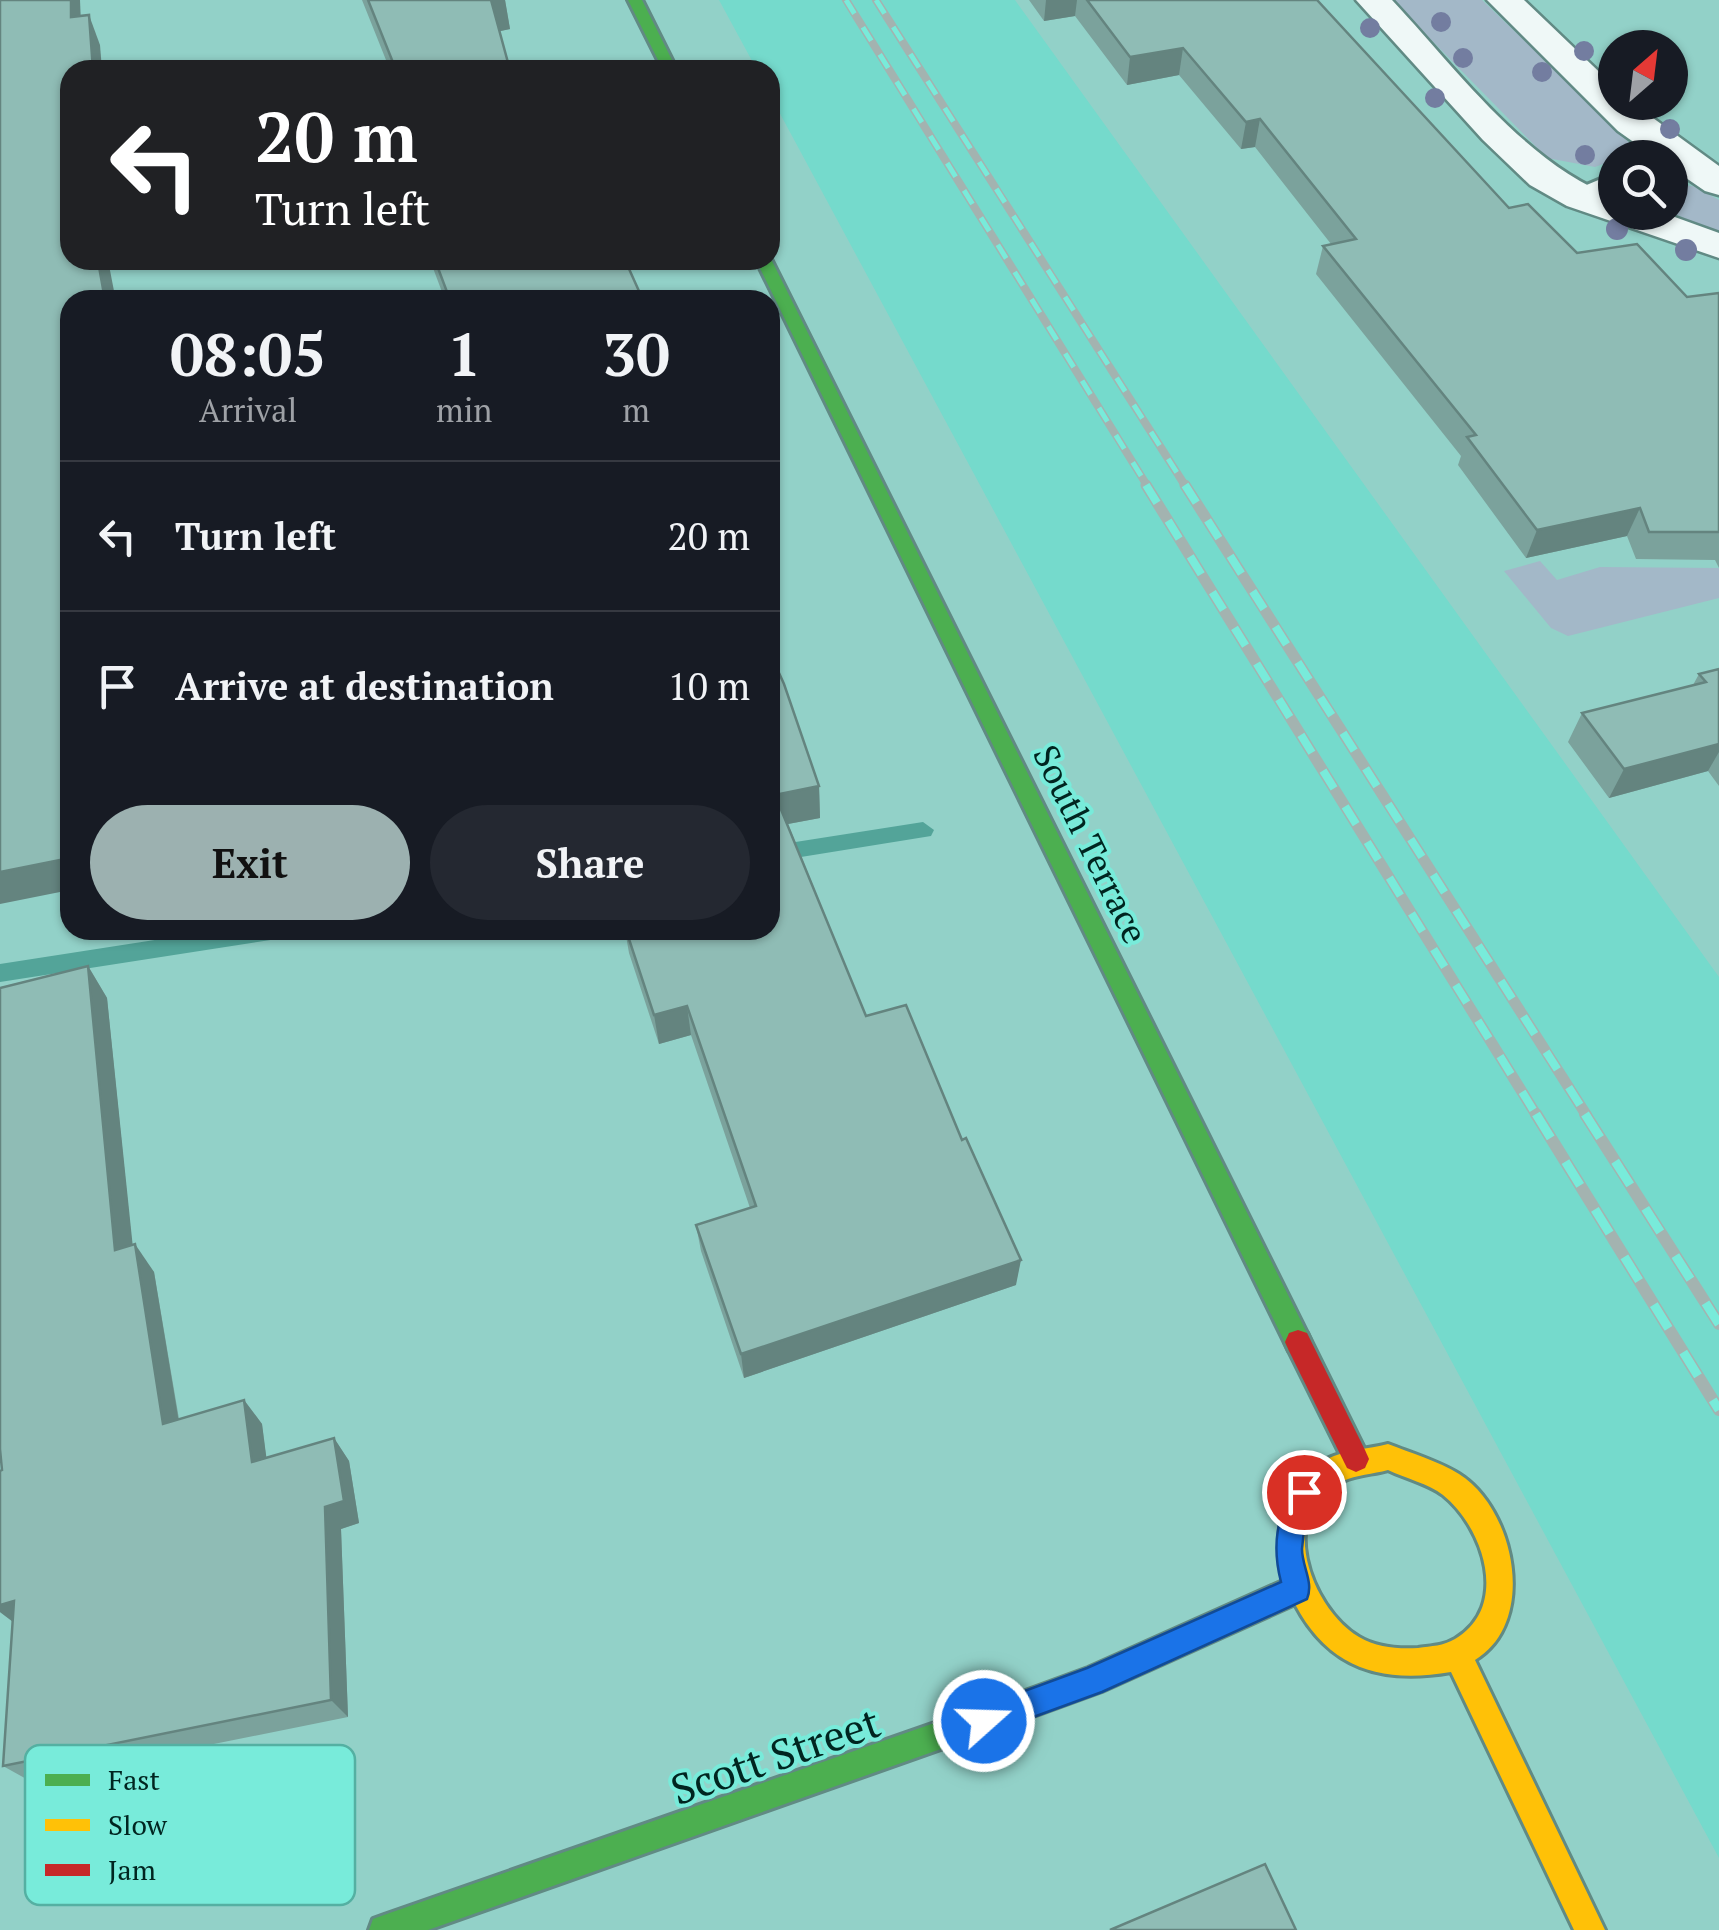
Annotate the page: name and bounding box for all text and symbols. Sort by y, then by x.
north arrow [1598,30,1688,120]
map controls [1598,30,1688,230]
text: 20 m [255,89,418,182]
icon: left [90,100,220,230]
button: search [1598,140,1688,230]
text: Turn left [255,178,430,238]
text: 08:05 [170,314,326,393]
text: 1 [447,314,481,393]
text: 30 [602,314,670,393]
text: Arrival [199,389,297,431]
text: min [436,389,492,431]
text: m [622,389,650,431]
icon: left [90,509,145,564]
text: Turn left [175,511,336,561]
text: 20 m [667,511,750,561]
icon: arrive [90,659,145,714]
text: Arrive at destination [175,661,554,711]
text: 10 m [667,661,750,711]
street label: South Terrace [1023,737,1159,951]
button: Exit [90,805,410,920]
button: Share [430,805,750,920]
pin [1262,1450,1347,1535]
icon: arrive [1277,1465,1332,1520]
position arrow [932,1669,1036,1773]
street label: Scott Street [663,1693,887,1817]
legend [25,1745,355,1905]
text: Fast [108,1761,160,1798]
text: Slow [108,1806,168,1843]
text: Jam [108,1851,156,1888]

